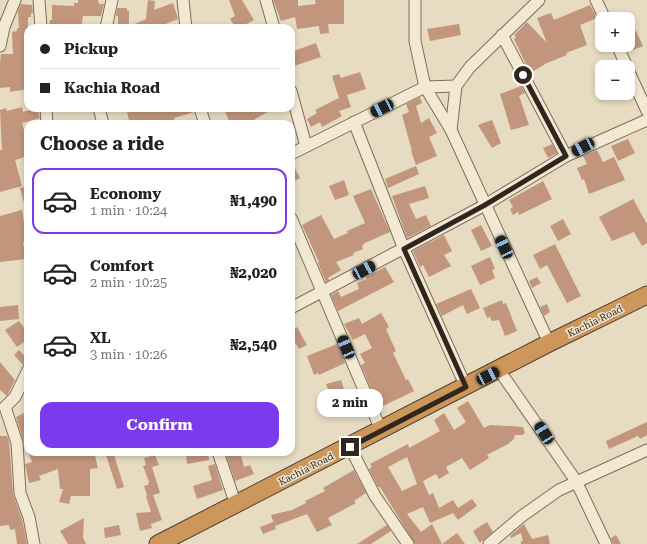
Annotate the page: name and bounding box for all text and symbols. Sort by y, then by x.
map controls [595,12,635,100]
button: + [595,12,635,52]
text: Pickup [64,40,118,58]
button: − [595,60,635,100]
route start [514,66,532,84]
text: Kachia Road [64,79,160,97]
car [369,97,395,119]
text: Choose a ride [40,133,164,154]
car [570,136,596,158]
icon: car [42,183,78,219]
text: Economy [90,185,161,203]
text: ₦1,490 [230,192,277,210]
text: 1 min · 10:24 [90,203,167,218]
car [493,234,515,260]
icon: car [42,255,78,291]
text: Comfort [90,257,154,275]
car [351,259,377,281]
text: ₦2,020 [230,264,277,282]
text: 2 min · 10:25 [90,275,167,290]
street label: Kachia Road [566,303,625,339]
icon: car [42,327,78,363]
text: XL [90,329,111,347]
car [336,334,356,360]
text: ₦2,540 [230,336,277,354]
text: 3 min · 10:26 [90,347,167,362]
car [475,365,501,387]
callout: 2 min [317,389,383,417]
text: 2 min [332,395,368,410]
button: Confirm [40,402,279,448]
car [532,420,556,446]
route end [341,438,359,456]
street label: Kachia Road [277,450,336,488]

